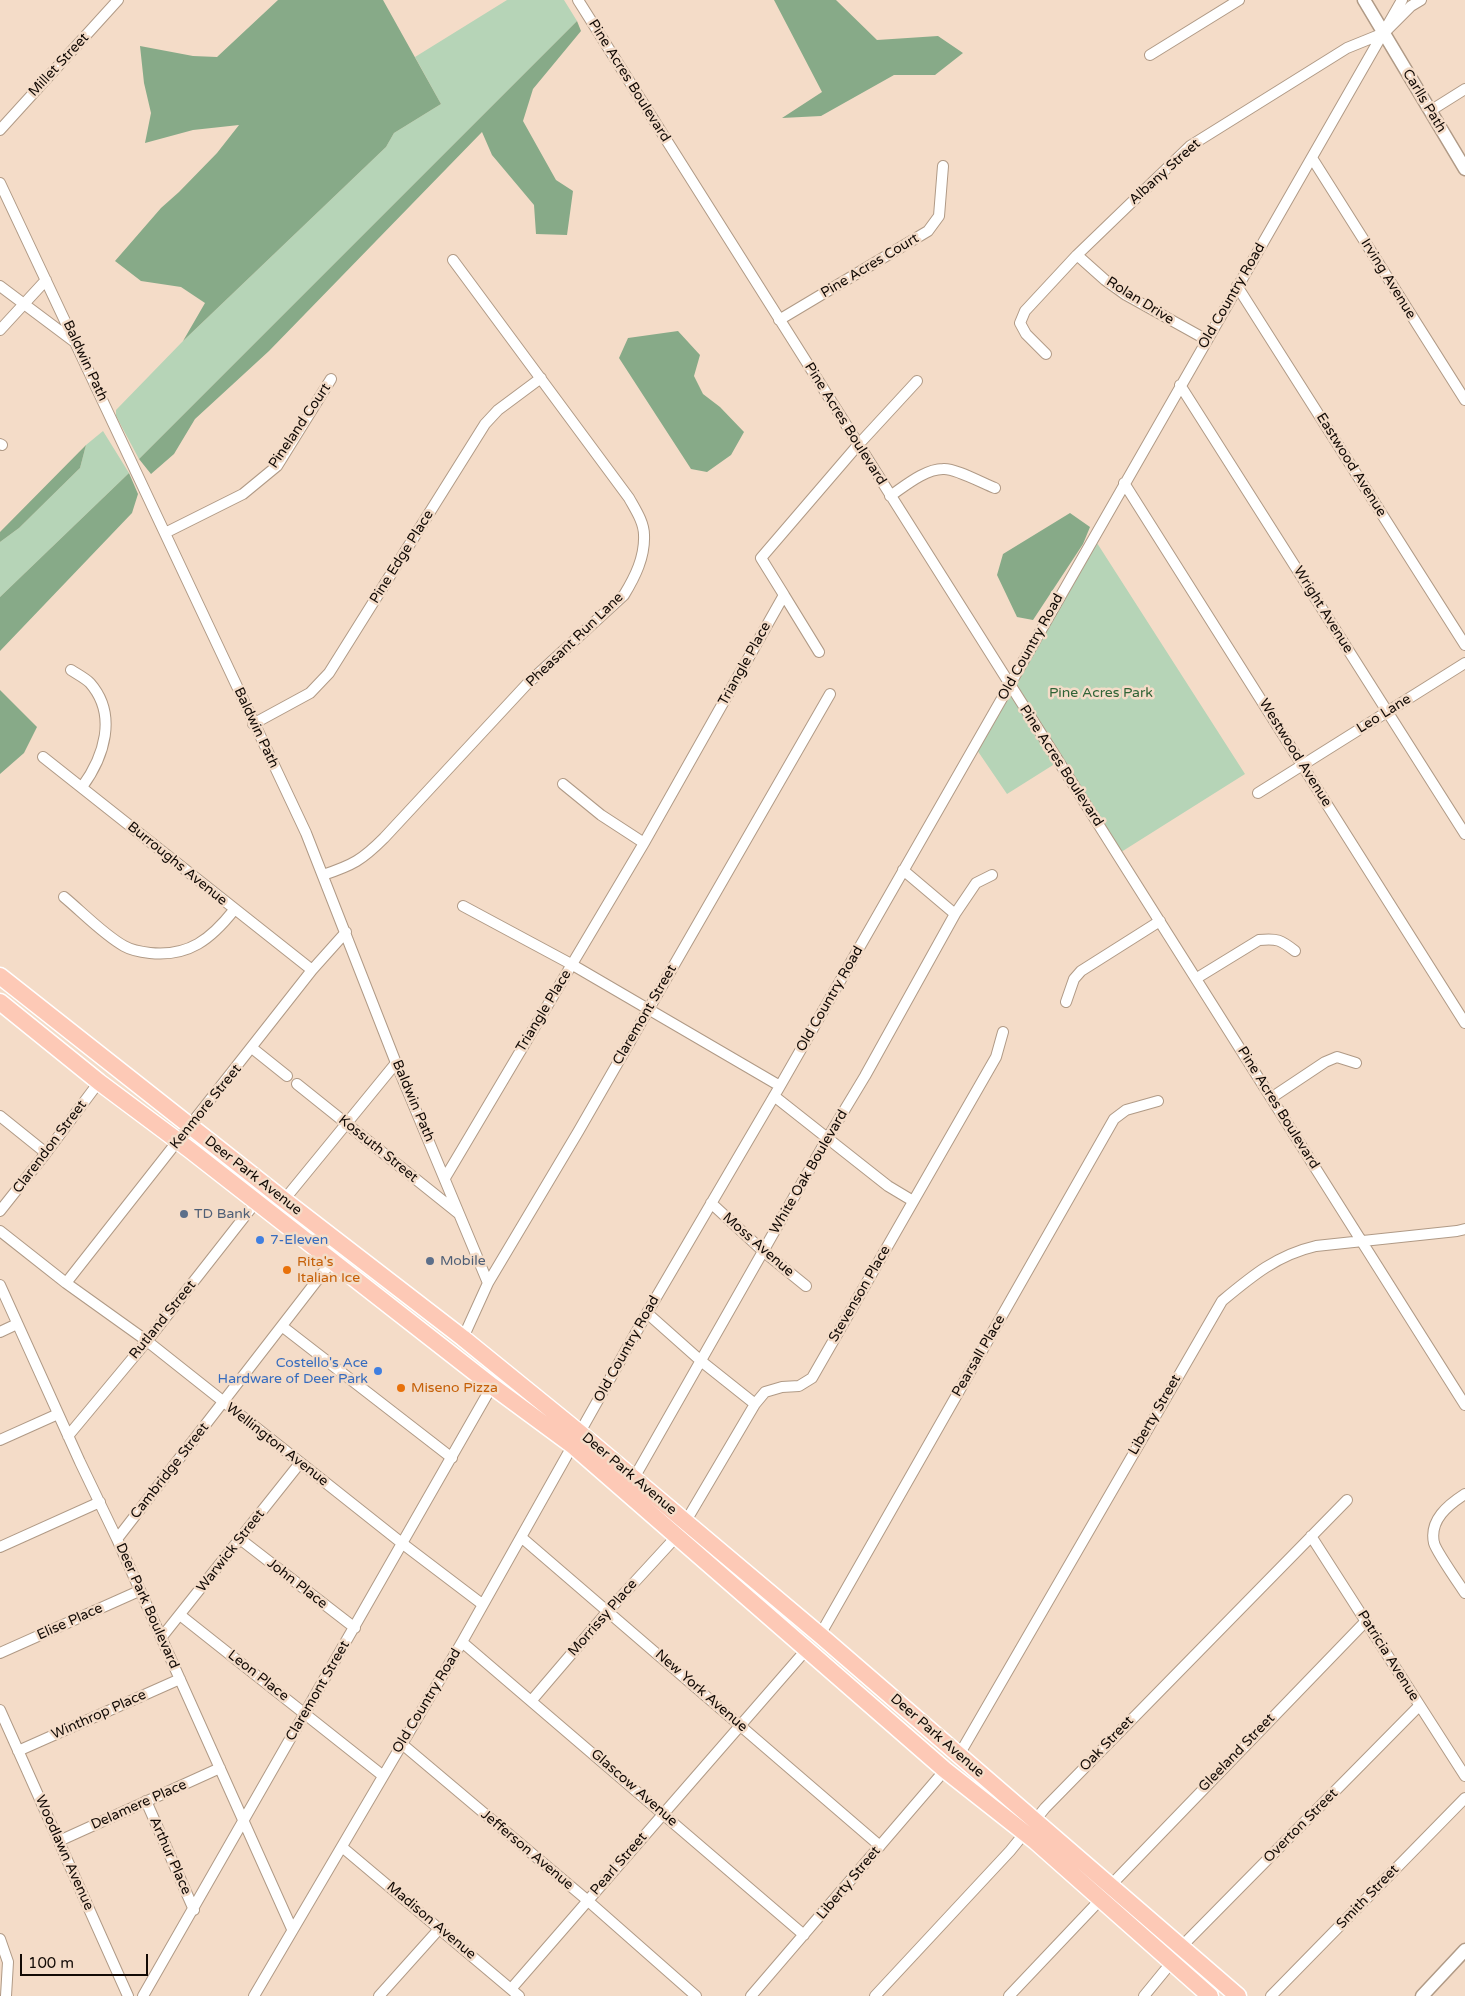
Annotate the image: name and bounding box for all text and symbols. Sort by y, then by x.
street label: Pine Acres Boulevard [584,17,674,145]
street label: Millet Street [25,30,93,100]
street label: Carlls Path [1399,66,1449,136]
street label: Albany Street [1126,136,1204,208]
street label: Pine Acres Court [818,230,922,302]
street label: Irving Avenue [1357,236,1419,322]
street label: Old Country Road [1195,240,1269,352]
street label: Rolan Drive [1103,274,1177,328]
street label: Baldwin Path [59,318,111,404]
street label: Pine Acres Boulevard [800,360,890,488]
street label: Pineland Court [265,380,335,472]
street label: Eastwood Avenue [1312,410,1390,520]
street label: Pine Edge Place [367,507,437,607]
street label: Wright Avenue [1290,563,1356,657]
street label: Pheasant Run Lane [523,589,627,691]
street label: Old Country Road [995,591,1067,703]
street label: Triangle Place [715,619,775,709]
street label: Baldwin Path [230,685,282,771]
park label: Pine Acres Park [1049,685,1153,701]
street label: Leo Lane [1354,691,1414,737]
street label: Westwood Avenue [1255,696,1335,810]
street label: Pine Acres Boulevard [1015,702,1107,830]
street label: Burroughs Avenue [124,819,230,909]
street label: Old Country Road [793,943,867,1055]
street label: Claremont Street [610,962,680,1068]
street label: Triangle Place [513,967,575,1055]
street label: Pine Acres Boulevard [1233,1044,1323,1172]
street label: Baldwin Path [388,1058,438,1144]
street label: Kenmore Street [167,1061,245,1153]
street label: Clarendon Street [10,1097,90,1197]
street label: White Oak Boulevard [767,1107,851,1237]
street label: Kossuth Street [335,1112,421,1186]
street label: Deer Park Avenue [201,1133,305,1219]
place label: TD Bank [194,1206,250,1222]
marker: TD Bank [178,1208,190,1220]
street label: Moss Avenue [719,1209,797,1281]
place label: 7-Eleven [270,1232,328,1248]
marker: 7-Eleven [254,1234,266,1246]
street label: Stevenson Place [826,1243,894,1345]
place label: Mobile [440,1253,486,1269]
place label: Rita's Italian Ice [297,1254,360,1286]
marker: Mobile [424,1255,436,1267]
marker: Rita's Italian Ice [281,1264,293,1276]
street label: Rutland Street [126,1277,200,1363]
street label: Old Country Road [591,1293,663,1405]
street label: Pearsall Place [949,1312,1009,1400]
place label: Costello's Ace Hardware of Deer Park [218,1355,368,1388]
marker: Costello's Ace Hardware of Deer Park [372,1365,384,1377]
street label: Liberty Street [1125,1372,1185,1458]
place label: Miseno Pizza [411,1380,498,1396]
marker: Miseno Pizza [395,1382,407,1394]
street label: Wellington Avenue [222,1400,332,1490]
street label: Cambridge Street [127,1420,213,1522]
street label: Deer Park Avenue [578,1429,680,1519]
street label: Warwick Street [194,1506,268,1596]
street label: Deer Park Boulevard [112,1541,182,1671]
street label: John Place [264,1555,330,1613]
street label: Morrissy Place [565,1576,641,1660]
street label: Elise Place [35,1600,105,1644]
street label: Patricia Avenue [1353,1608,1423,1704]
street label: Claremont Street [283,1638,353,1744]
street label: Old Country Road [389,1646,465,1756]
street label: New York Avenue [651,1646,751,1736]
street label: Leon Place [224,1647,292,1705]
street label: Winthrop Place [49,1687,149,1743]
street label: Deer Park Avenue [887,1691,987,1781]
street label: Gleeland Street [1195,1710,1279,1796]
street label: Oak Street [1077,1713,1137,1775]
street label: Glascow Avenue [587,1746,681,1830]
street label: Delamere Place [89,1776,189,1834]
street label: Overton Street [1260,1785,1342,1867]
street label: Woodlawn Avenue [31,1793,97,1913]
street label: Jefferson Avenue [477,1806,577,1894]
street label: Arthur Place [145,1815,195,1897]
street label: Pearl Street [587,1829,651,1899]
street label: Liberty Street [814,1843,884,1923]
street label: Smith Street [1333,1862,1403,1932]
street label: Madison Avenue [383,1879,479,1963]
scale bar [22,1944,150,1976]
text: 100 m [28,1954,74,1972]

